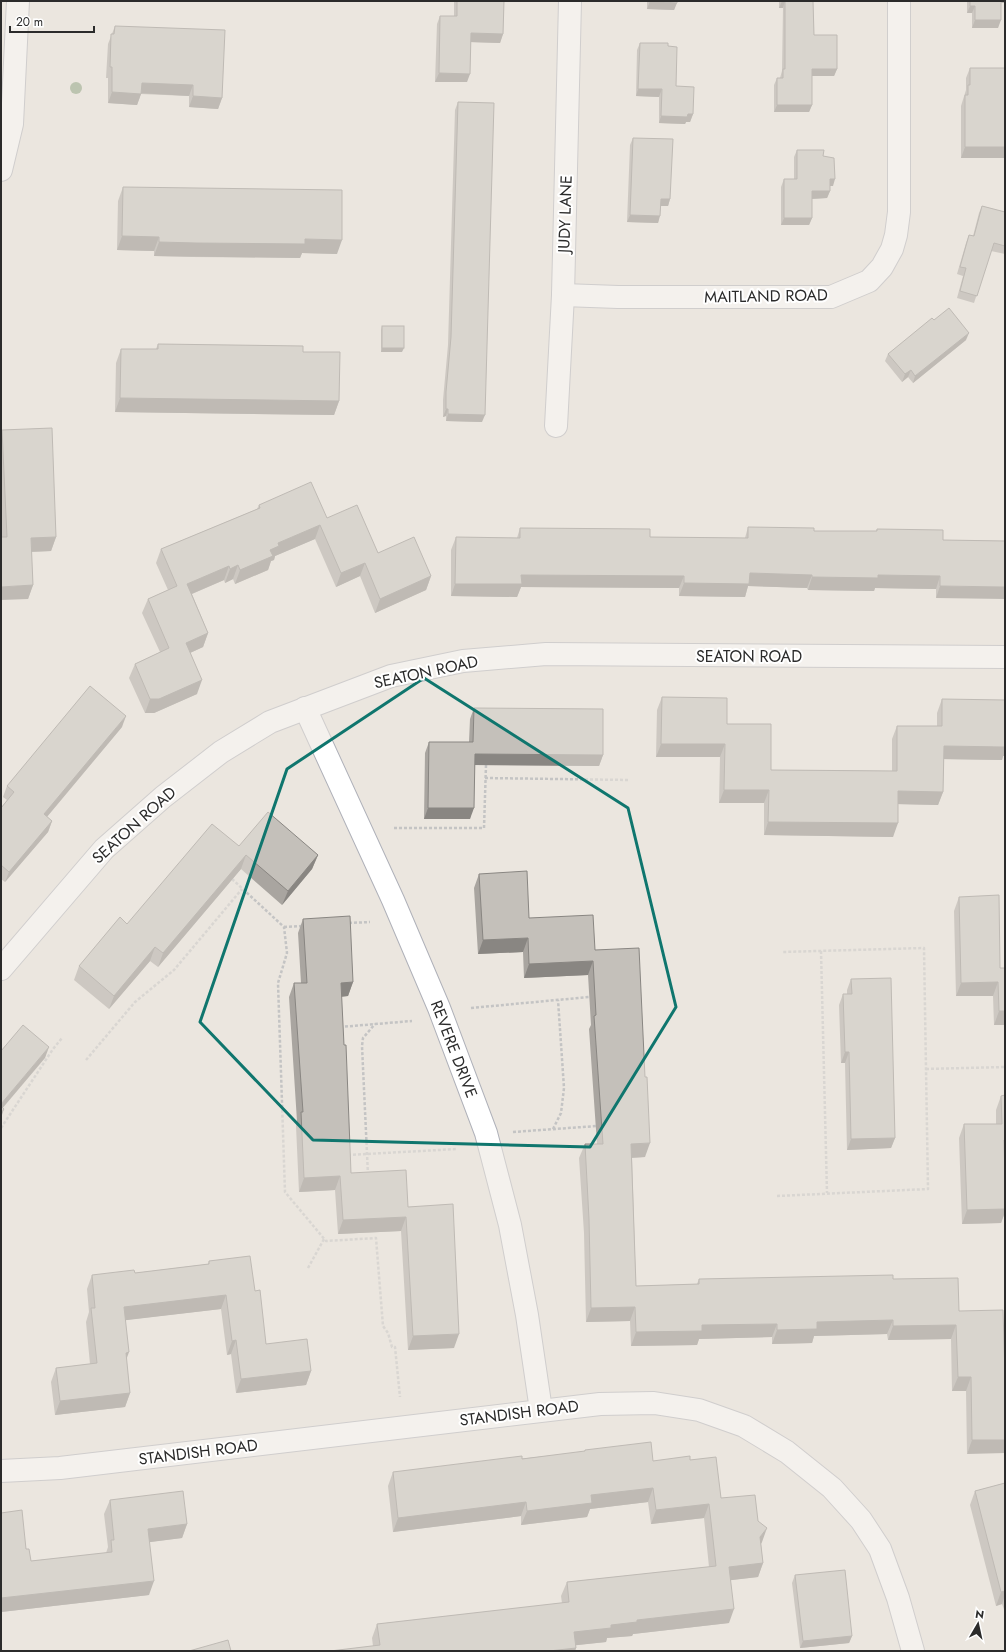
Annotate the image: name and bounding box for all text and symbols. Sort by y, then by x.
scale bar [10,8,94,34]
text: 20 m [16,13,43,31]
street label: JUDY LANE [552,175,578,255]
street label: MAITLAND ROAD [704,283,828,309]
street label: SEATON ROAD [696,645,802,668]
street label: SEATON ROAD [372,650,480,694]
street label: SEATON ROAD [87,781,181,869]
street label: REVERE DRIVE [425,997,483,1101]
street label: STANDISH ROAD [458,1394,580,1432]
street label: STANDISH ROAD [137,1433,259,1471]
north arrow [958,1604,998,1644]
text: N [974,1606,985,1623]

